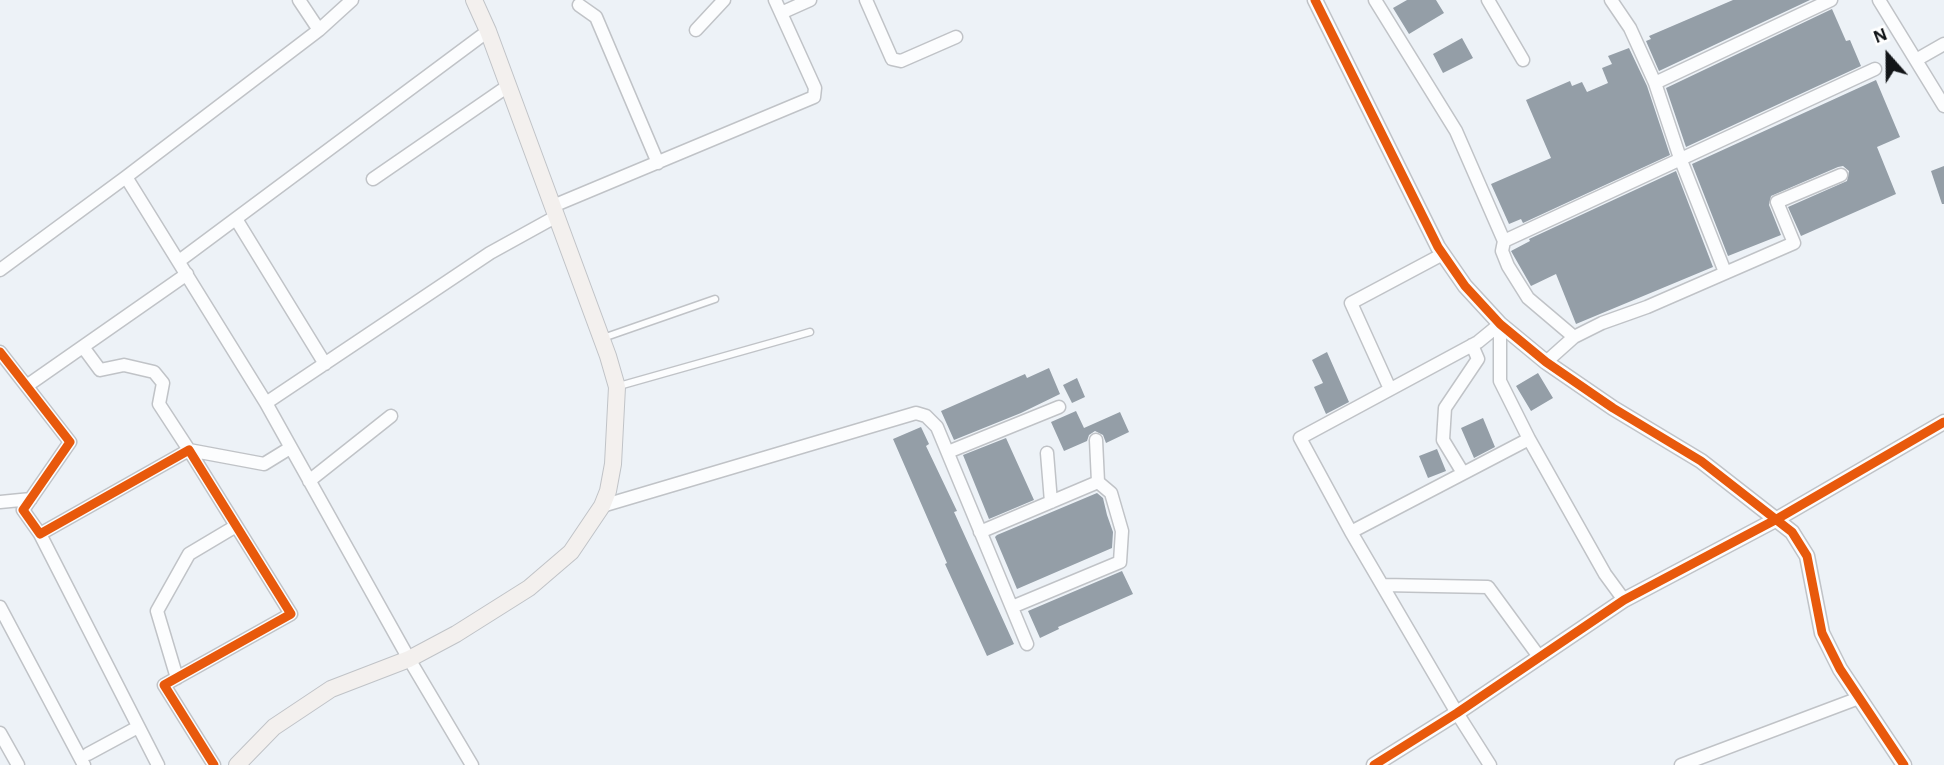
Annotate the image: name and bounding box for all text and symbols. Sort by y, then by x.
north arrow [1853,21,1923,91]
text: N [1871,25,1890,47]

